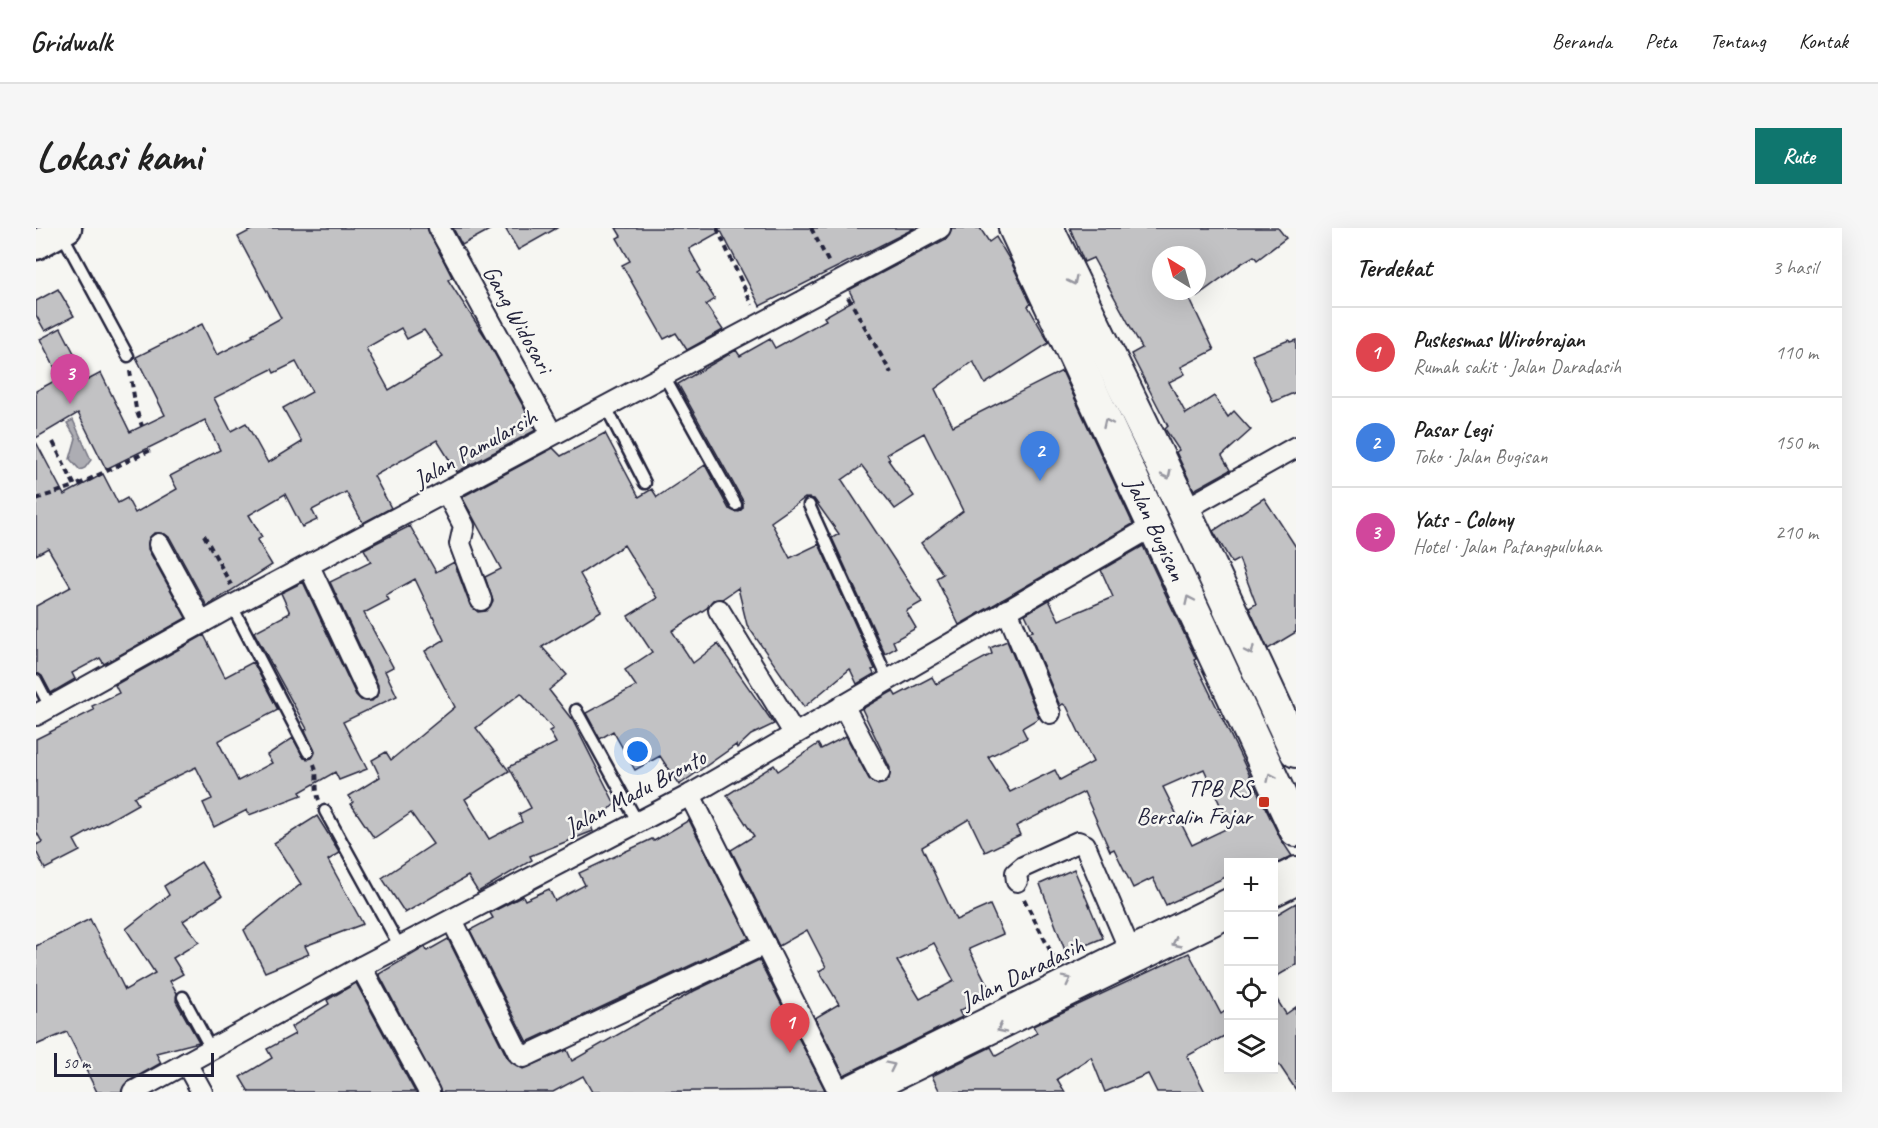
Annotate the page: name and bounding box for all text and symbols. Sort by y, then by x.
text: Gridwalk [30,24,112,59]
text: Beranda [1552,28,1612,54]
text: Peta [1645,28,1676,54]
text: Tentang [1709,28,1766,54]
text: Kontak [1799,28,1848,54]
button: Rute [1755,128,1842,184]
text: Lokasi kami [36,130,202,183]
north arrow [1152,246,1206,300]
text: Terdekat [1356,251,1432,284]
text: 3 hasil [1772,255,1818,280]
street label: Gang Widosari [476,260,561,380]
one-way arrow [1065,274,1077,285]
text: Puskesmas Wirobrajan [1413,326,1585,354]
text: 1 [1371,340,1380,365]
text: 110 m [1775,340,1818,365]
pin: 3 [51,354,90,404]
text: Rumah sakit · Jalan Daradasih [1413,354,1621,379]
street label: Jalan Pamularsih [407,401,544,495]
text: Pasar Legi [1413,416,1491,444]
one-way arrow [1102,419,1114,430]
text: 2 [1371,430,1380,455]
text: 150 m [1775,430,1818,455]
pin: 2 [1020,432,1060,481]
text: Toko · Jalan Bugisan [1413,444,1547,469]
one-way arrow [1160,468,1172,479]
street label: Jalan Bugisan [1119,472,1193,586]
text: Yats - Colony [1413,506,1513,534]
text: 3 [1371,520,1380,545]
text: 210 m [1775,520,1818,545]
text: Hotel · Jalan Patangpuluhan [1413,534,1602,559]
one-way arrow [1185,596,1197,607]
one-way arrow [1242,645,1254,656]
your location [623,737,652,766]
street label: Jalan Madu Bronto [558,741,712,842]
place label: TPB RS Bersalin Fajar [1136,773,1255,831]
one-way arrow [1267,773,1279,784]
marker: TPB RS Bersalin Fajar [1257,795,1271,809]
map controls [1224,858,1278,1074]
button: + [1224,858,1278,912]
button: − [1224,912,1278,966]
street label: Jalan Daradasih [955,930,1089,1016]
one-way arrow [1171,936,1182,948]
button: locate [1224,966,1278,1020]
one-way arrow [1060,976,1071,988]
pin: 1 [770,1004,810,1053]
button: layers [1224,1020,1278,1074]
one-way arrow [996,1021,1007,1033]
scale bar [54,1050,214,1078]
text: 50 m [63,1053,90,1073]
one-way arrow [885,1061,896,1073]

